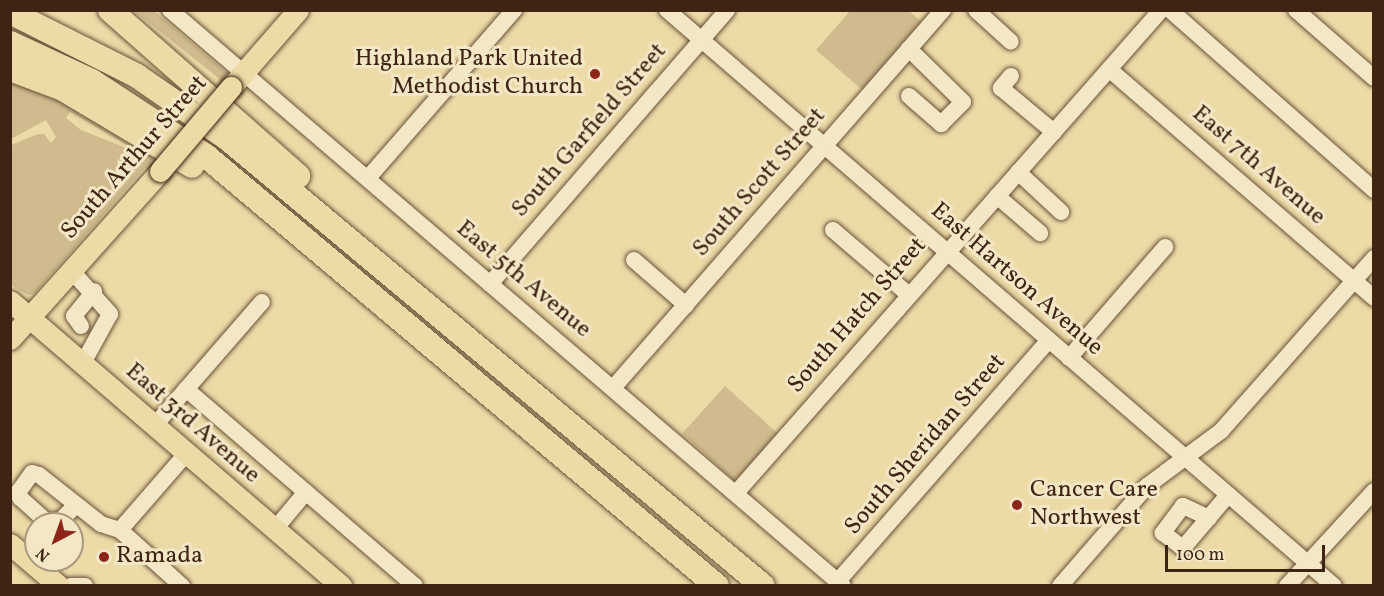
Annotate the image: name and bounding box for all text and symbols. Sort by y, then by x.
street label: South Garfield Street [506,38,674,224]
place label: Highland Park United Methodist Church [355,46,583,102]
marker: Highland Park United Methodist Church [588,67,602,81]
street label: South Arthur Street [56,70,214,246]
street label: East 7th Avenue [1185,100,1331,232]
street label: South Scott Street [687,103,833,263]
street label: East Hartson Avenue [924,197,1108,363]
street label: East 5th Avenue [450,215,596,345]
street label: South Hatch Street [782,232,934,400]
street label: South Sheridan Street [839,348,1013,542]
street label: East 3rd Avenue [119,358,265,490]
place label: Cancer Care Northwest [1030,477,1158,533]
marker: Cancer Care Northwest [1008,496,1026,514]
north arrow [24,512,84,572]
scale bar [1168,533,1328,571]
text: N [32,542,55,566]
place label: Ramada [116,543,203,571]
text: 100 m [1176,543,1225,568]
marker: Ramada [97,550,111,564]

